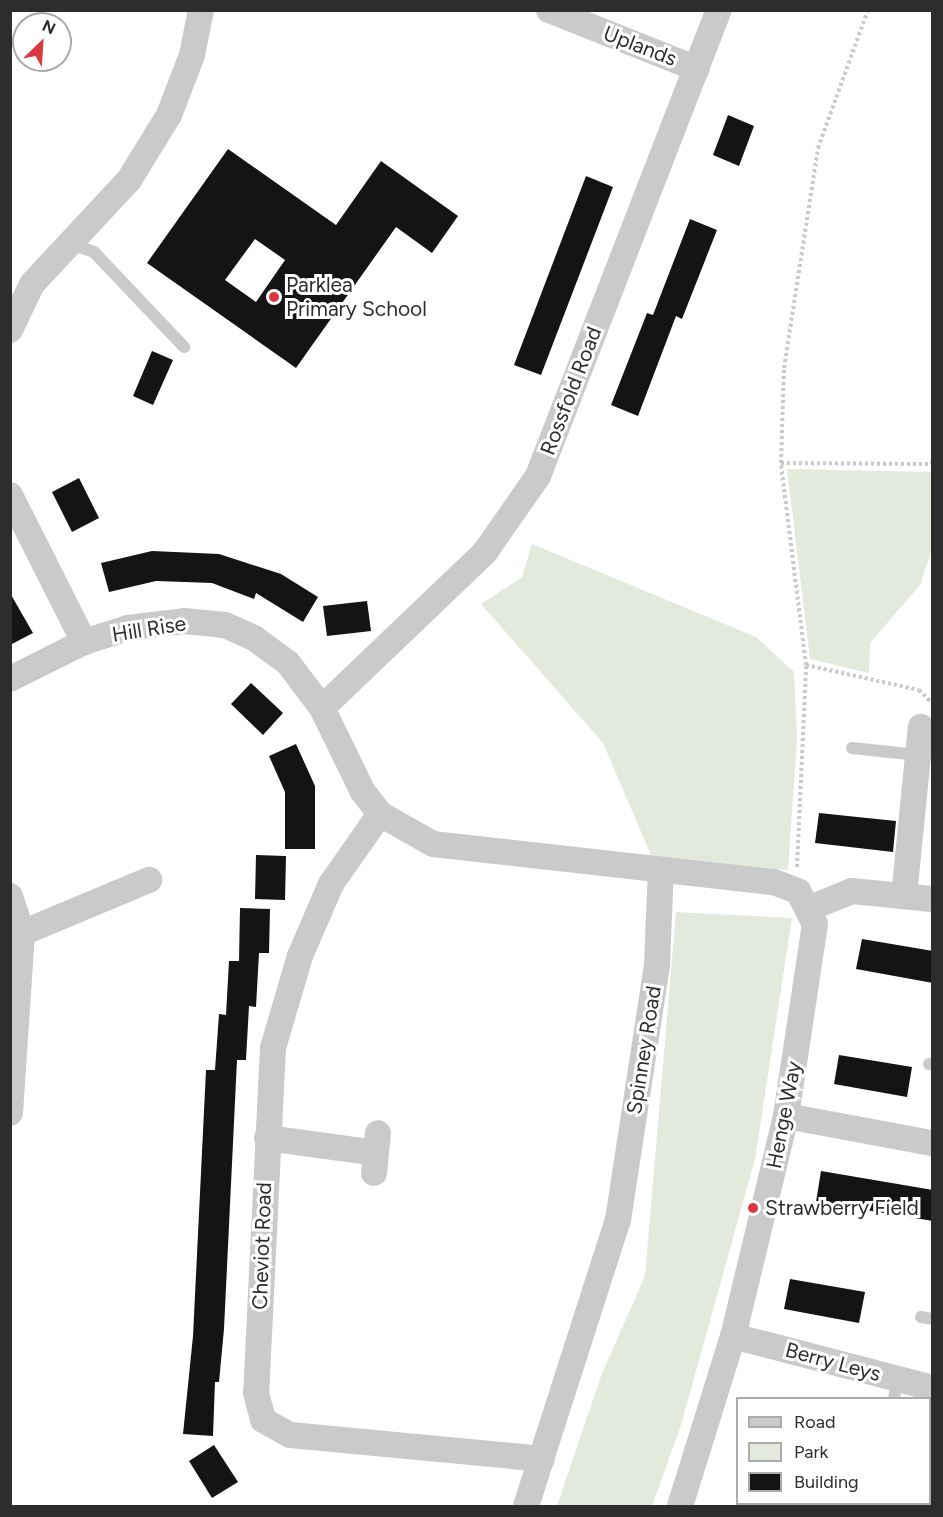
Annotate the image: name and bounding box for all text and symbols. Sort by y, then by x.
north arrow [12,12,72,72]
text: N [39,16,59,38]
street label: Uplands [600,21,680,71]
place label: Parklea Primary School [286,272,427,322]
marker: Parklea Primary School [267,290,281,304]
street label: Rossfold Road [535,323,607,459]
street label: Hill Rise [110,611,188,647]
street label: Spinney Road [621,984,667,1116]
street label: Henge Way [761,1059,807,1171]
street label: Cheviot Road [247,1182,277,1310]
place label: Strawberry Field [765,1195,919,1221]
marker: Strawberry Field [746,1201,760,1215]
street label: Berry Leys [783,1337,883,1387]
legend [736,1397,931,1505]
text: Road [794,1411,835,1433]
text: Park [794,1441,828,1463]
text: Building [794,1471,859,1493]

